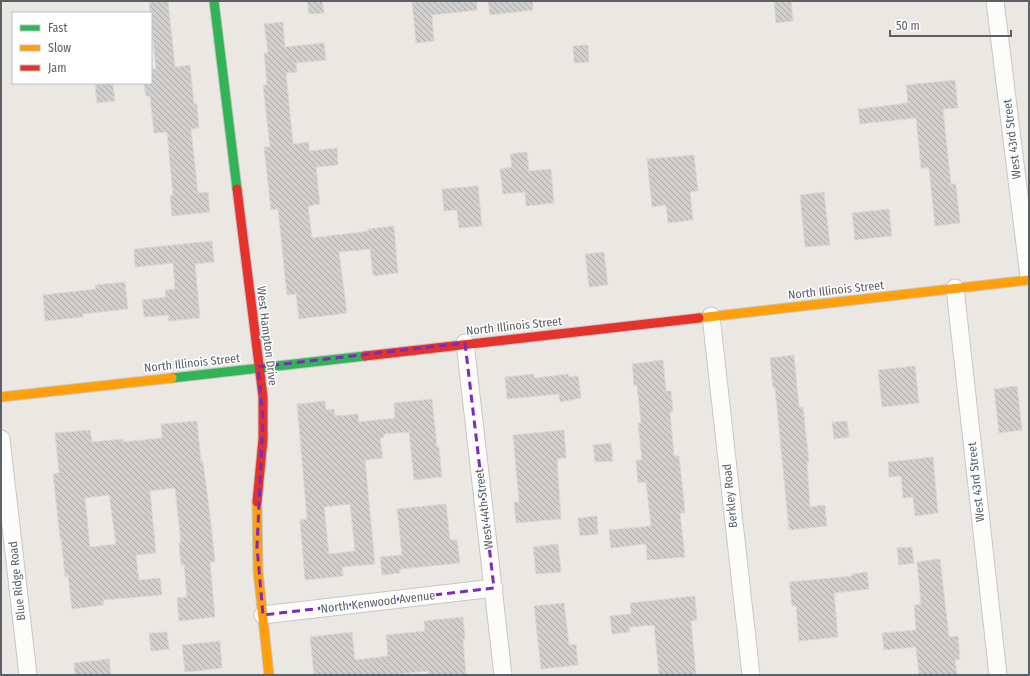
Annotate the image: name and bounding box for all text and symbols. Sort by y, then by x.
legend [12,12,152,84]
scale bar [890,12,1011,38]
text: 50 m [896,19,920,33]
text: Fast [48,21,67,35]
text: Slow [48,41,71,55]
text: Jam [48,61,66,75]
street label: West 43rd Street [1000,98,1024,180]
street label: North Illinois Street [787,278,885,302]
street label: West Hampton Drive [254,285,280,387]
street label: North Illinois Street [465,314,563,338]
street label: North Illinois Street [143,351,241,375]
street label: West 43rd Street [965,441,987,523]
street label: Berkley Road [720,463,740,529]
street label: West 44th Street [472,468,496,550]
street label: Blue Ridge Road [6,541,28,621]
street label: North Kenwood Avenue [320,588,436,616]

